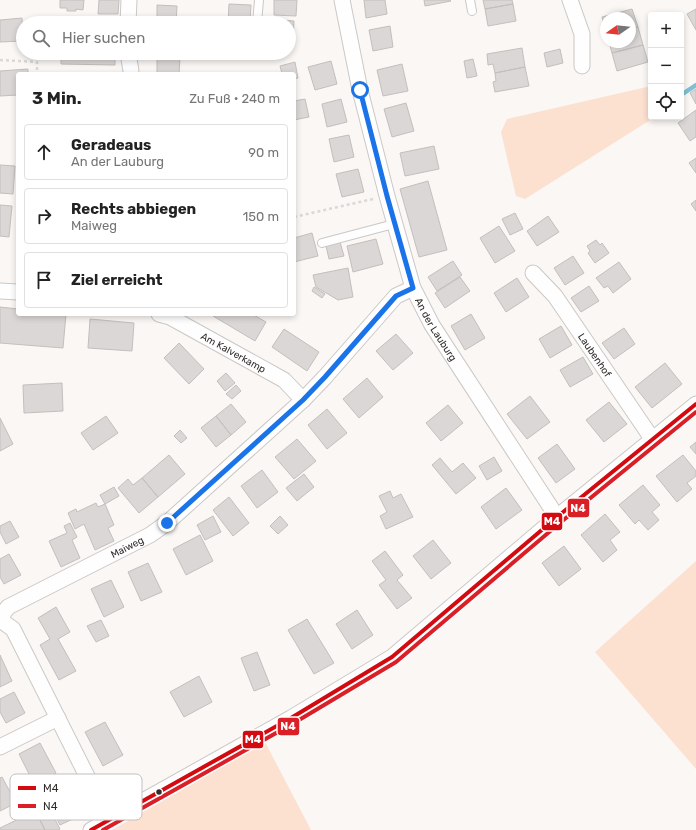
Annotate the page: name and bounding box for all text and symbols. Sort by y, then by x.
north arrow [600,12,636,48]
map controls [648,12,684,120]
button: + [648,12,684,48]
search box [16,16,296,60]
icon: search [30,27,52,49]
text: Hier suchen [62,29,145,47]
button: − [648,48,684,84]
route start [351,81,369,99]
button: locate [648,84,684,120]
text: 3 Min. [32,88,82,108]
text: Zu Fuß · 240 m [189,91,280,106]
text: Geradeaus [71,136,151,154]
icon: ahead [33,141,55,163]
text: 90 m [248,145,279,160]
text: An der Lauburg [71,154,164,169]
text: Rechts abbiegen [71,200,196,218]
icon: right [33,205,55,227]
text: 150 m [243,209,279,224]
text: Maiweg [71,218,117,233]
icon: arrive [33,269,55,291]
text: Ziel erreicht [71,271,163,289]
street label: An der Lauburg [412,296,459,364]
street label: Am Kalverkamp [199,330,268,376]
street label: Laubenhof [575,331,613,380]
line badge: N4 [567,498,590,518]
text: N4 [570,502,586,515]
line badge: M4 [541,512,563,531]
route end [158,514,176,532]
text: M4 [544,515,561,528]
street label: Maiweg [109,534,146,561]
line badge: N4 [277,717,300,736]
text: N4 [280,720,296,733]
line badge: M4 [242,730,264,749]
text: M4 [245,733,262,746]
legend [10,774,142,820]
text: M4 [43,782,59,795]
unlabelled marker [154,787,164,797]
text: N4 [43,800,58,813]

